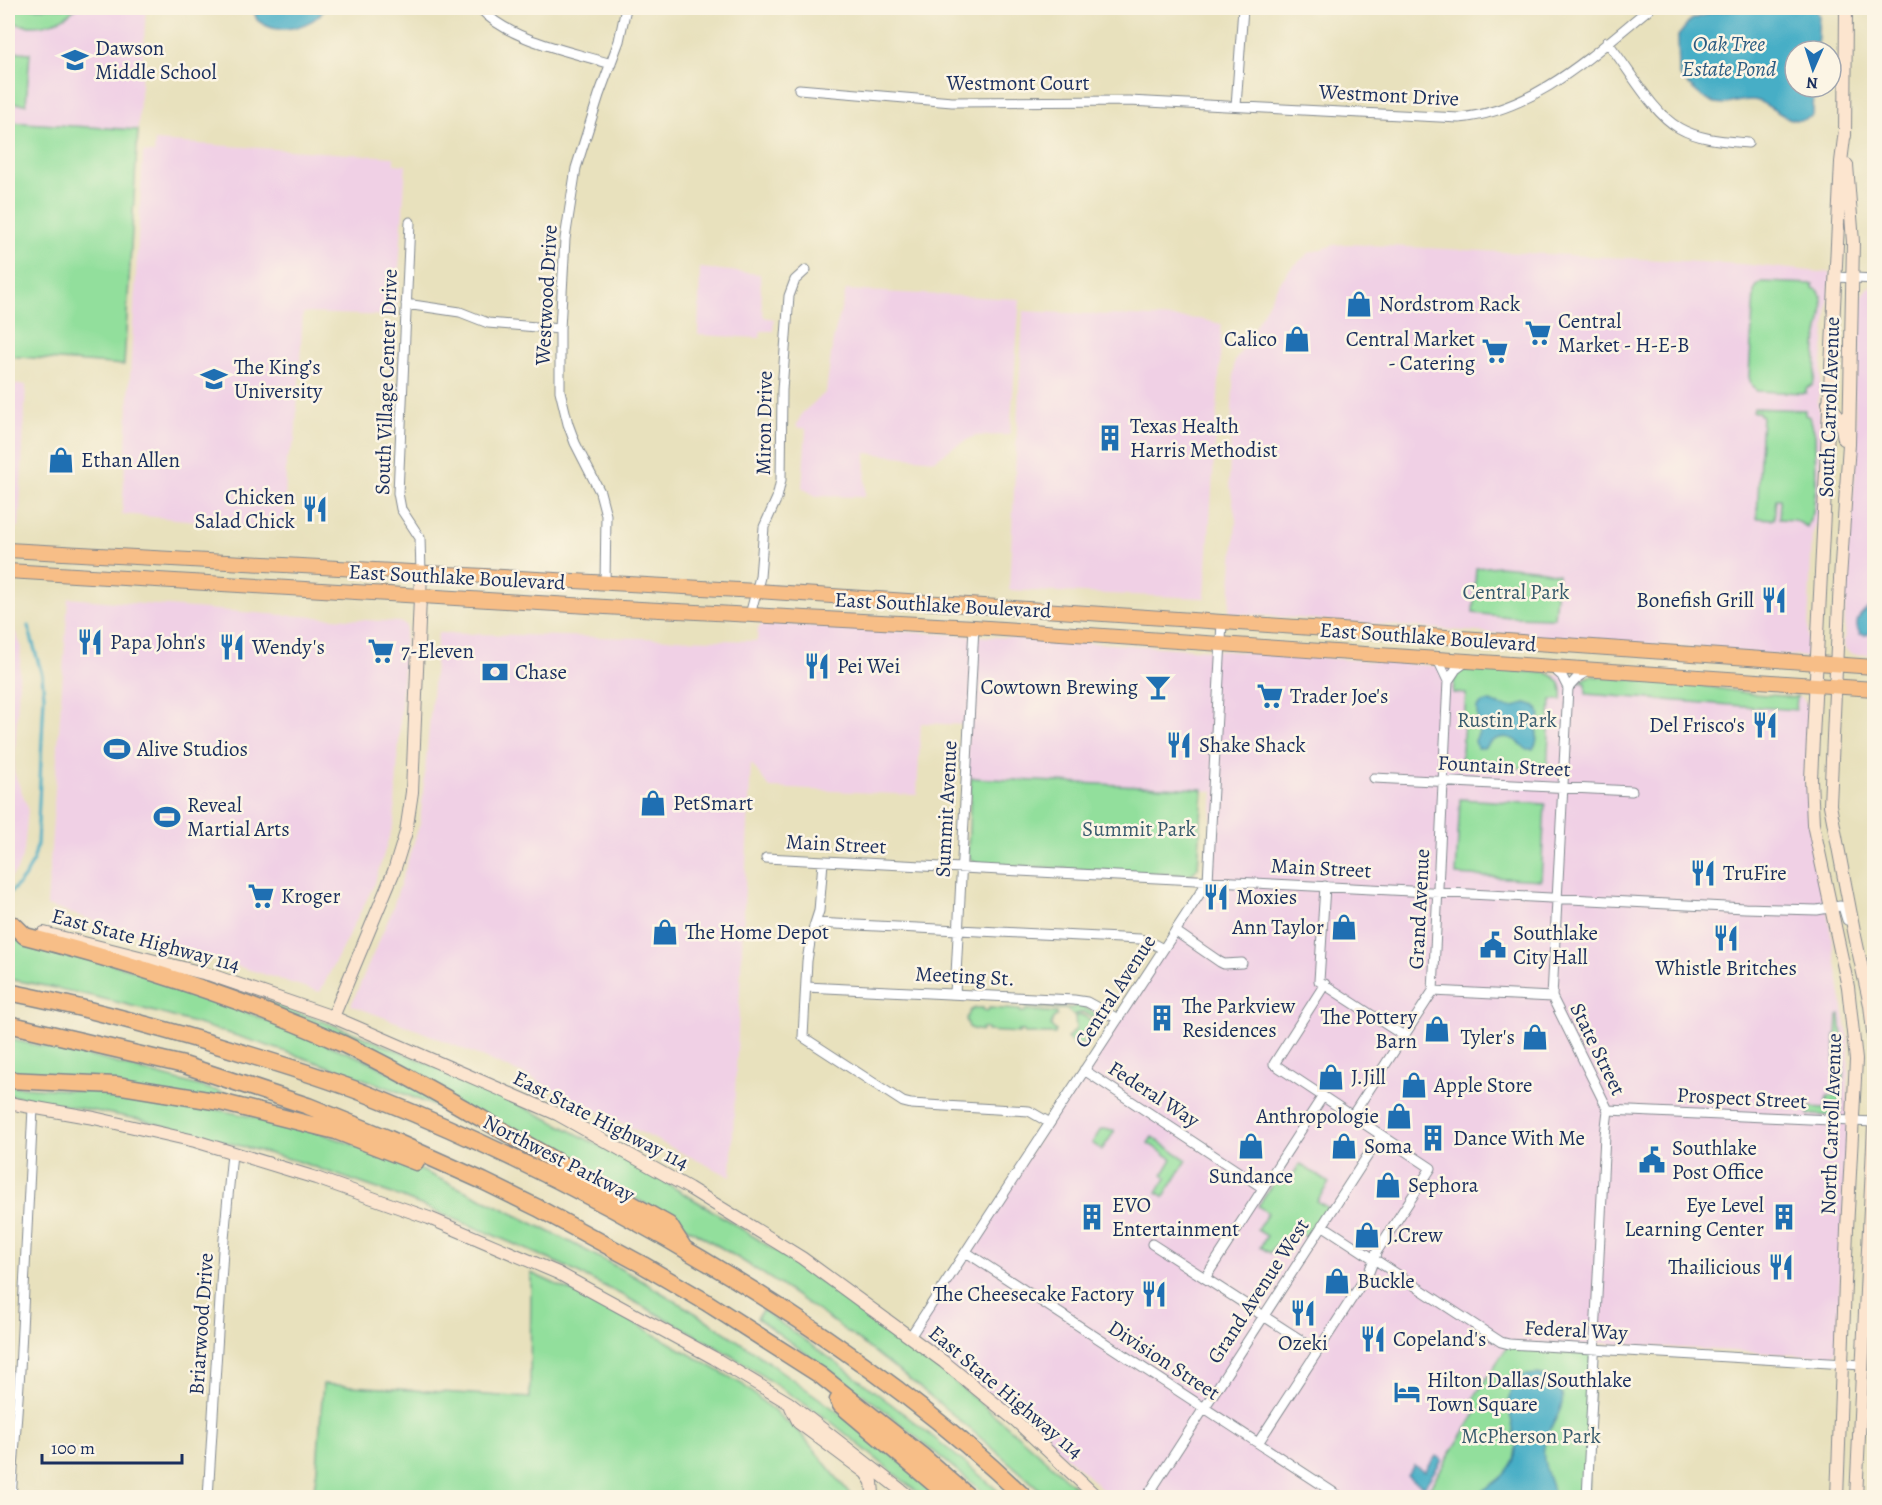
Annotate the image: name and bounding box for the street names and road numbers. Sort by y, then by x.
street label: Westmont Court [946,69,1089,97]
street label: Westmont Drive [1317,77,1460,113]
street label: Westwood Drive [528,224,564,367]
street label: South Village Center Drive [368,268,404,496]
street label: South Carroll Avenue [1812,316,1846,498]
street label: Miron Drive [749,370,779,476]
street label: East Southlake Boulevard [348,557,567,597]
street label: East Southlake Boulevard [834,585,1053,625]
street label: East Southlake Boulevard [1319,615,1538,659]
street label: Summit Avenue [928,740,964,878]
street label: Fountain Street [1437,749,1571,783]
street label: Main Street [785,827,887,861]
street label: Grand Avenue [1402,848,1436,970]
street label: Main Street [1270,851,1372,885]
street label: East State Highway 114 [49,901,243,979]
street label: Central Avenue [1068,929,1162,1053]
street label: Meeting St. [914,959,1016,993]
street label: State Street [1564,998,1633,1100]
street label: North Carroll Avenue [1814,1033,1848,1215]
street label: Federal Way [1103,1054,1206,1134]
street label: East State Highway 114 [508,1064,694,1176]
street label: Prospect Street [1676,1081,1808,1115]
street label: Northwest Parkway [478,1108,640,1209]
street label: Grand Avenue West [1201,1213,1315,1369]
street label: Briarwood Drive [182,1252,220,1396]
street label: Division Street [1103,1313,1225,1407]
street label: Federal Way [1524,1313,1629,1347]
street label: East State Highway 114 [923,1319,1089,1465]

